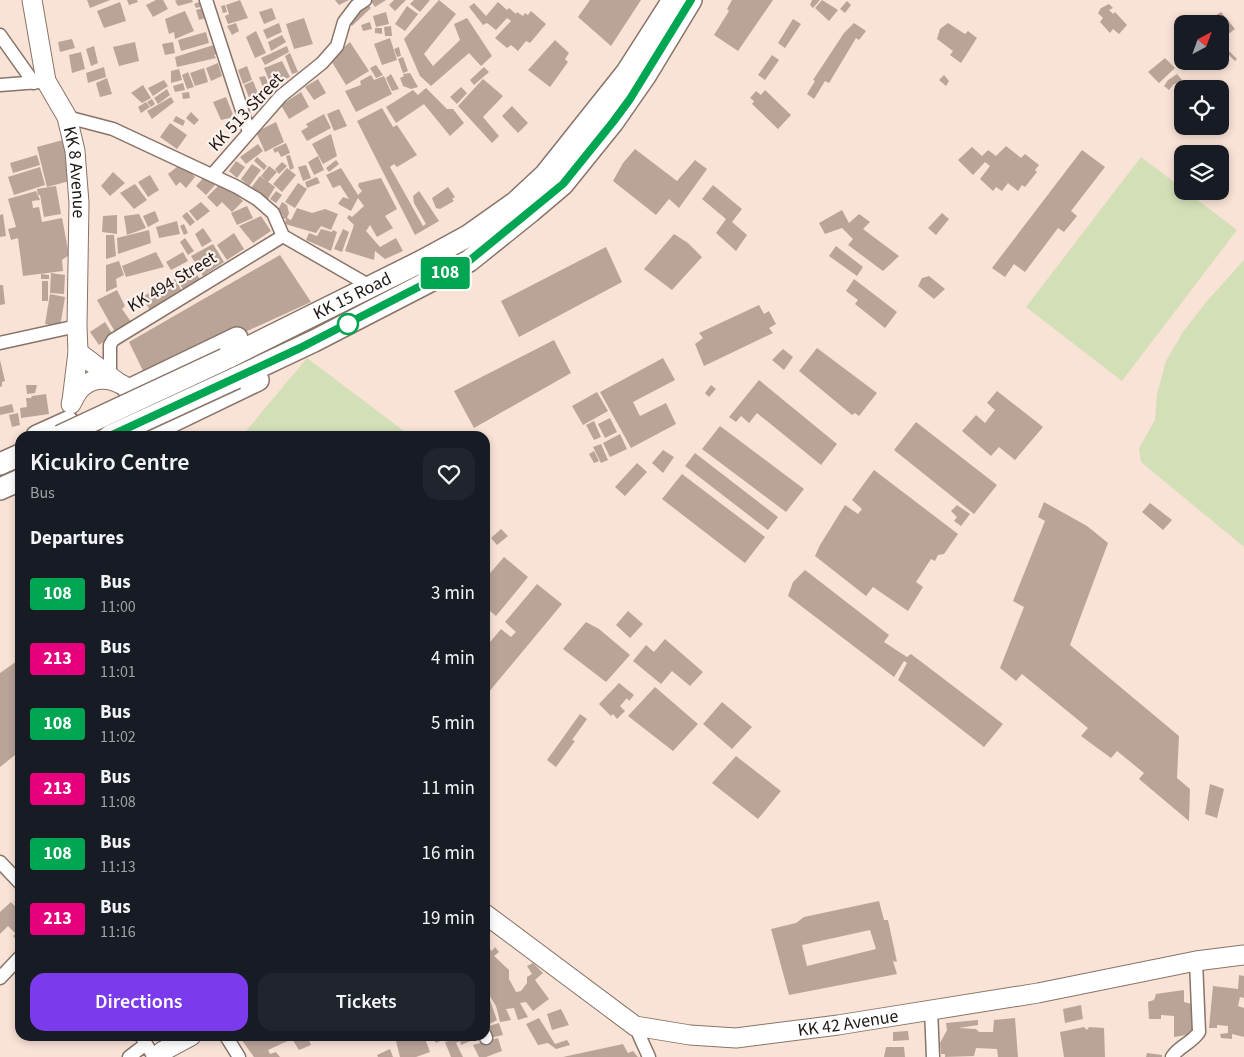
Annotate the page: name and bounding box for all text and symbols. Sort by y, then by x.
north arrow [1174,15,1229,70]
map controls [1174,15,1229,200]
street label: KK 513 Street [203,67,289,157]
button: locate [1174,80,1229,135]
street label: KK 8 Avenue [57,124,92,219]
button: layers [1174,145,1229,200]
street label: KK 494 Street [123,246,221,318]
line badge: 108 [416,257,474,289]
text: 108 [431,260,459,285]
street label: KK 15 Road [309,266,396,326]
unlabelled marker [337,313,359,335]
text: Kicukiro Centre [30,445,190,480]
button: heart [423,448,475,500]
text: Bus [30,482,55,504]
text: Departures [30,525,124,552]
text: Bus [100,569,131,596]
text: 3 min [431,580,475,607]
text: 108 [43,581,72,606]
text: 11:00 [100,596,136,618]
text: Bus [100,634,131,661]
text: 4 min [431,645,475,672]
text: 213 [43,646,72,671]
text: 11:01 [100,661,136,683]
text: Bus [100,699,131,726]
text: 5 min [431,710,475,737]
text: 108 [43,711,72,736]
text: 11:02 [100,726,136,748]
text: Bus [100,764,131,791]
text: 11 min [421,775,475,802]
text: 213 [43,776,72,801]
text: 11:08 [100,791,136,813]
text: Bus [100,829,131,856]
text: 16 min [421,840,475,867]
text: 108 [43,841,72,866]
text: 11:13 [100,856,136,878]
text: Bus [100,894,131,921]
text: 19 min [421,905,475,932]
text: 213 [43,906,72,931]
text: 11:16 [100,921,136,943]
button: Directions [30,973,248,1031]
button: Tickets [258,973,475,1031]
street label: KK 42 Avenue [796,1003,900,1043]

